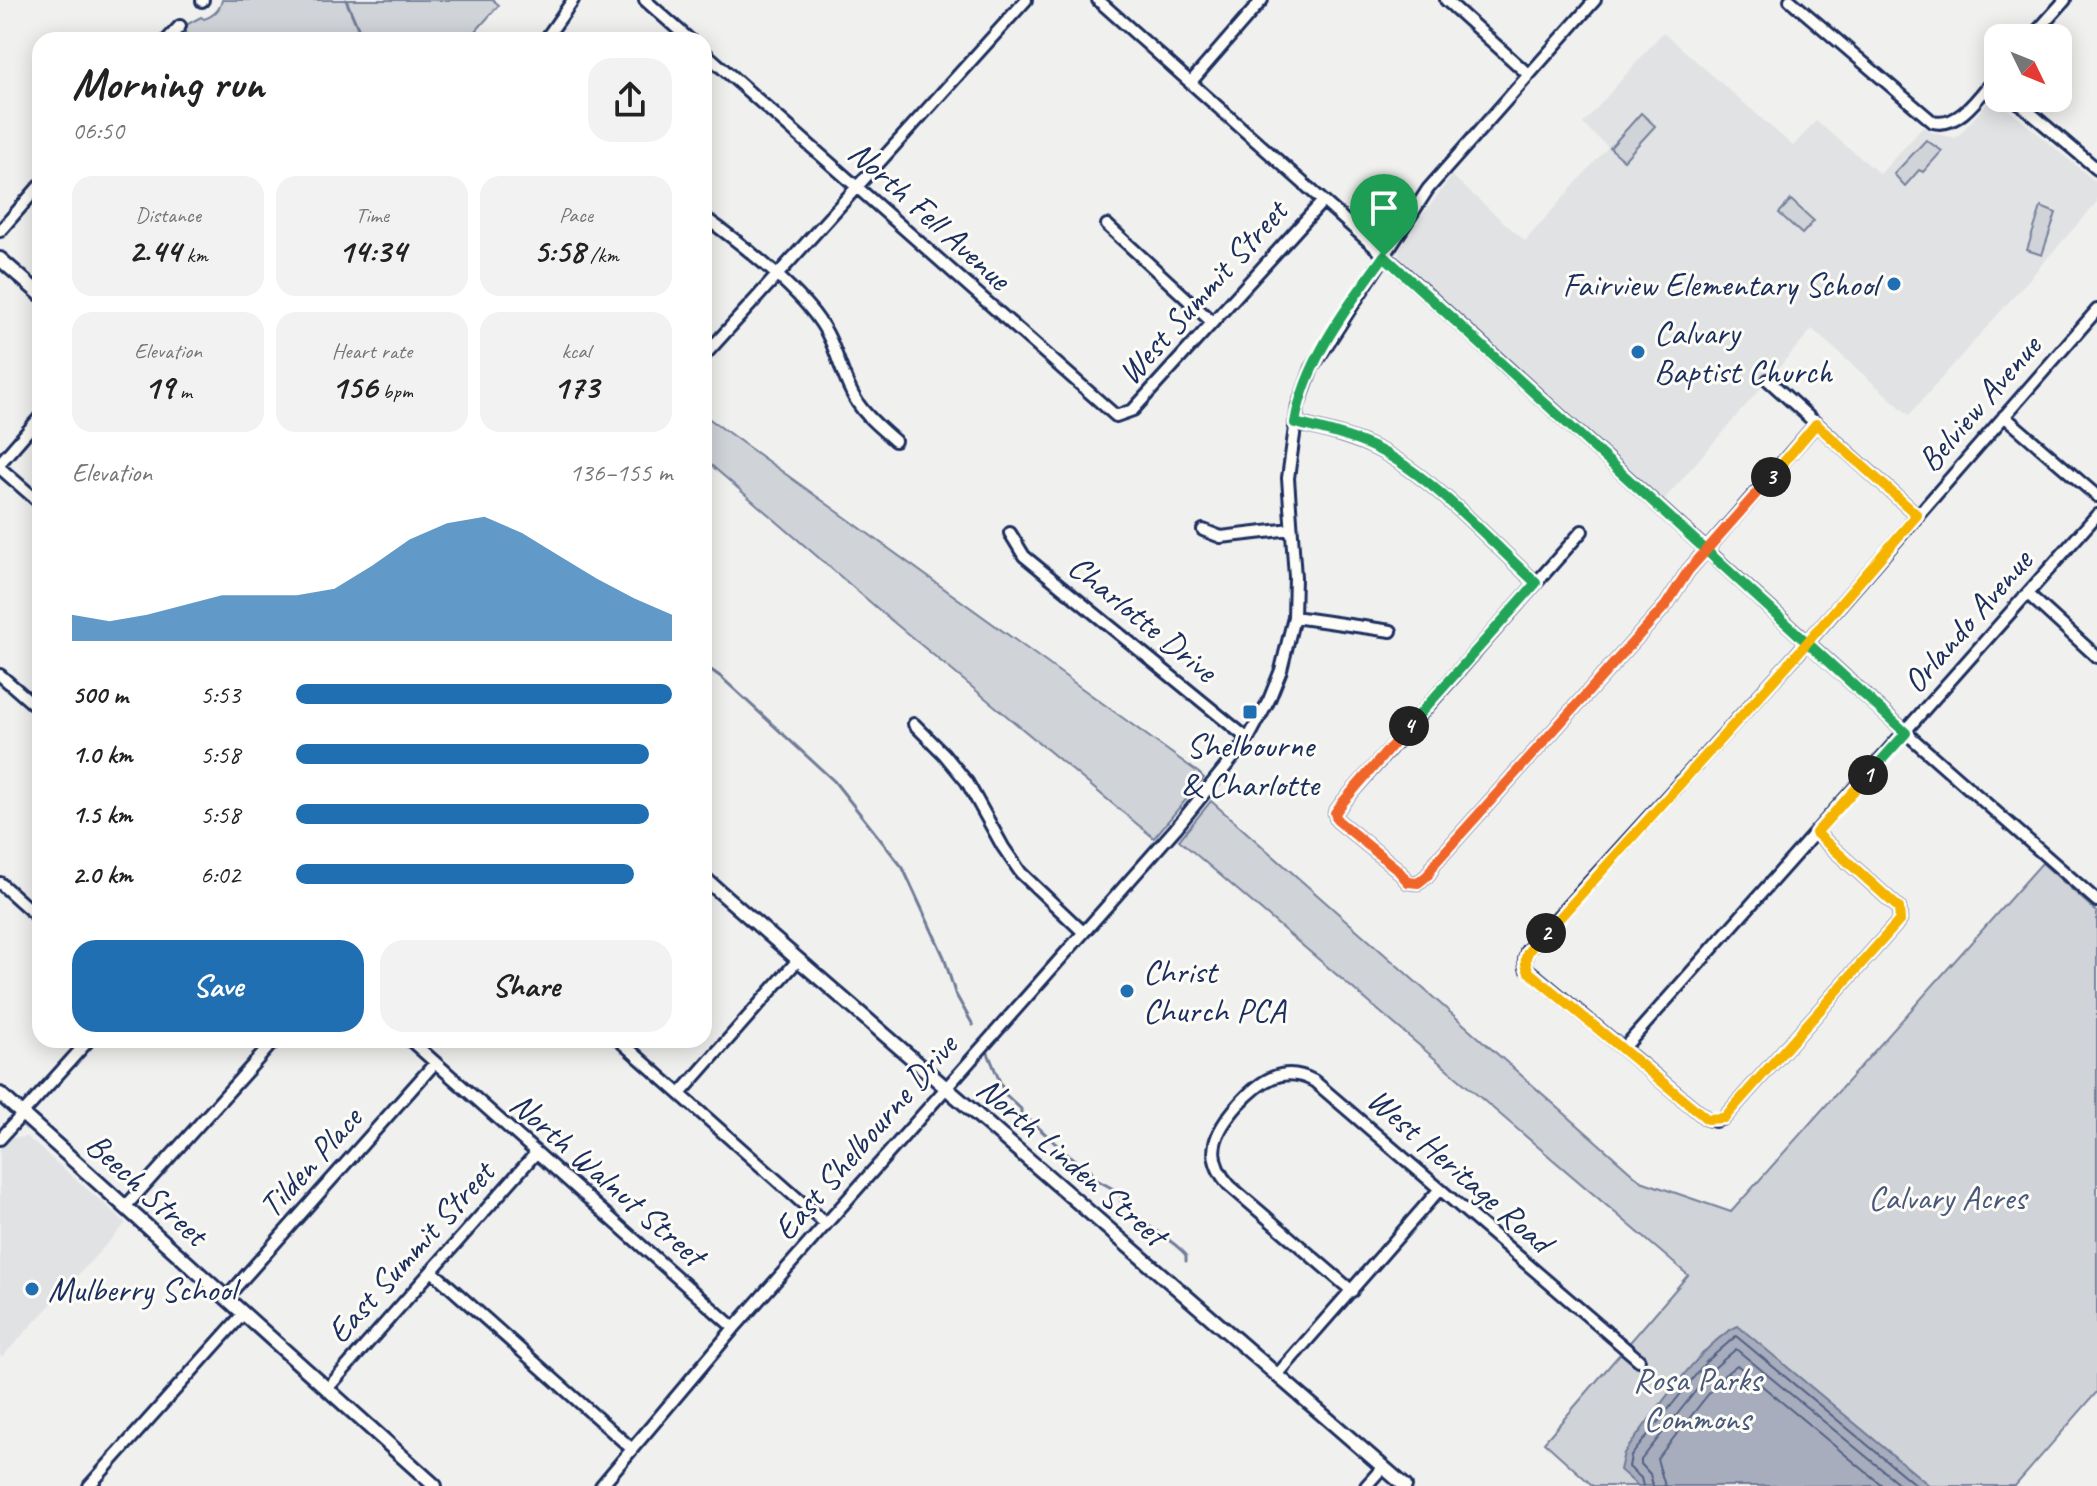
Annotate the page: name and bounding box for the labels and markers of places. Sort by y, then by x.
pin [1350,174,1418,256]
place label: Fairview Elementary School [1562,263,1884,306]
marker: Fairview Elementary School [1885,275,1903,293]
place label: Calvary Baptist Church [1654,311,1833,393]
marker: Calvary Baptist Church [1629,343,1647,361]
pin: 3 [1751,457,1791,497]
marker: Shelbourne & Charlotte [1241,703,1259,721]
pin: 4 [1389,706,1429,746]
place label: Shelbourne & Charlotte [1181,724,1321,806]
pin: 1 [1848,755,1888,795]
pin: 2 [1526,913,1566,953]
place label: Christ Church PCA [1143,950,1287,1032]
marker: Christ Church PCA [1118,982,1136,1000]
place label: Mulberry School [48,1268,242,1311]
marker: Mulberry School [23,1280,41,1298]

